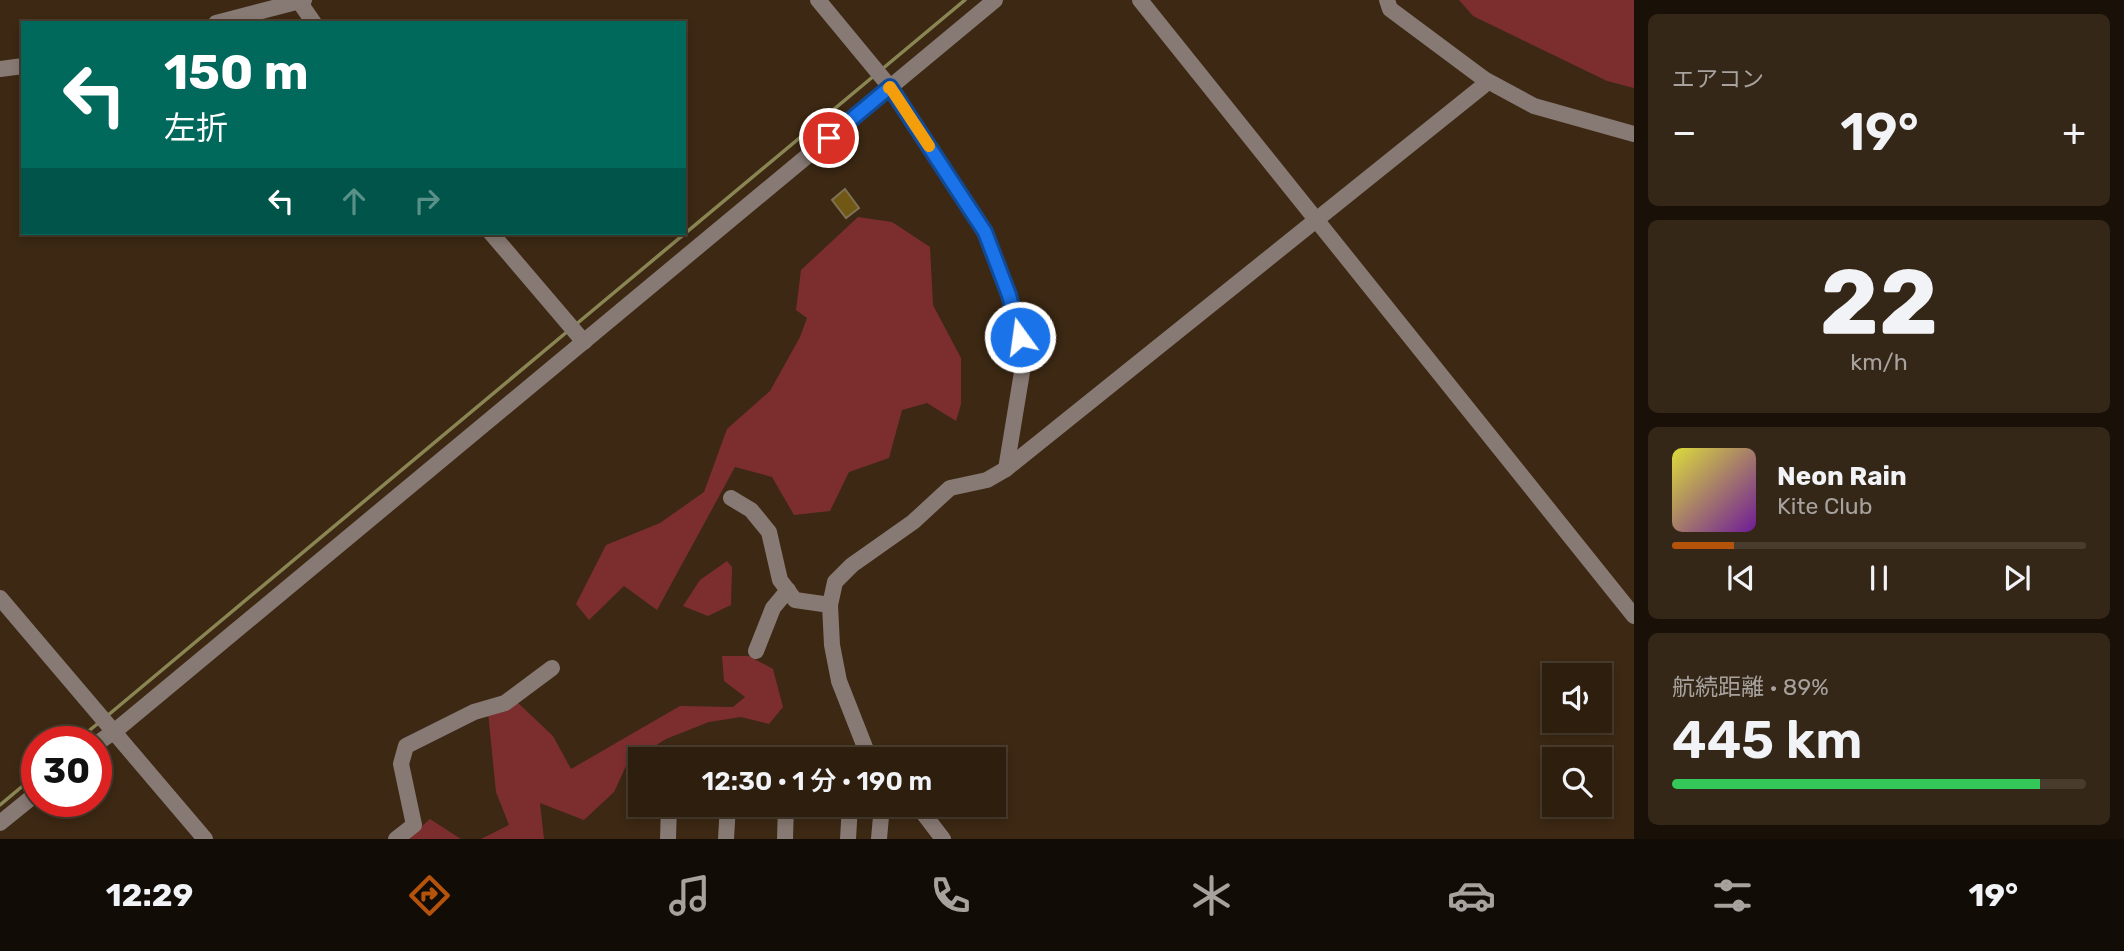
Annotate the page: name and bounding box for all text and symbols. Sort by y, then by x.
text: 150 m [164,43,309,101]
icon: left [49,49,140,140]
text: エアコン [1672,65,1764,93]
text: 19° [1840,101,1919,163]
pin [799,108,859,168]
text: 左折 [164,109,228,147]
text: − [1672,109,1697,155]
text: + [2062,109,2086,155]
icon: arrive [810,119,848,157]
icon: left [262,182,300,220]
icon: ahead [335,182,373,220]
icon: right [408,182,446,220]
text: 22 [1820,248,1938,356]
position arrow [983,300,1057,374]
text: km/h [1850,348,1908,376]
text: Neon Rain [1777,461,1907,492]
text: Kite Club [1777,492,1872,520]
icon: previous [1722,559,1760,597]
icon: pause [1860,559,1898,597]
icon: next [1998,559,2036,597]
map controls [1542,663,1612,817]
button: sound [1542,663,1612,733]
text: 航続距離 · 89% [1672,673,1829,701]
text: 445 km [1672,709,1862,771]
speed limit sign: 30 [21,726,112,817]
button: search [1542,747,1612,817]
text: 12:30 · 1 分 · 190 m [702,766,932,797]
icon: directions [405,871,454,920]
icon: music [665,871,714,920]
icon: phone [926,871,975,920]
icon: climate [1187,871,1236,920]
icon: car [1447,871,1496,920]
icon: filters [1708,871,1757,920]
text: 12:29 [106,876,193,914]
text: 19° [1969,876,2018,914]

